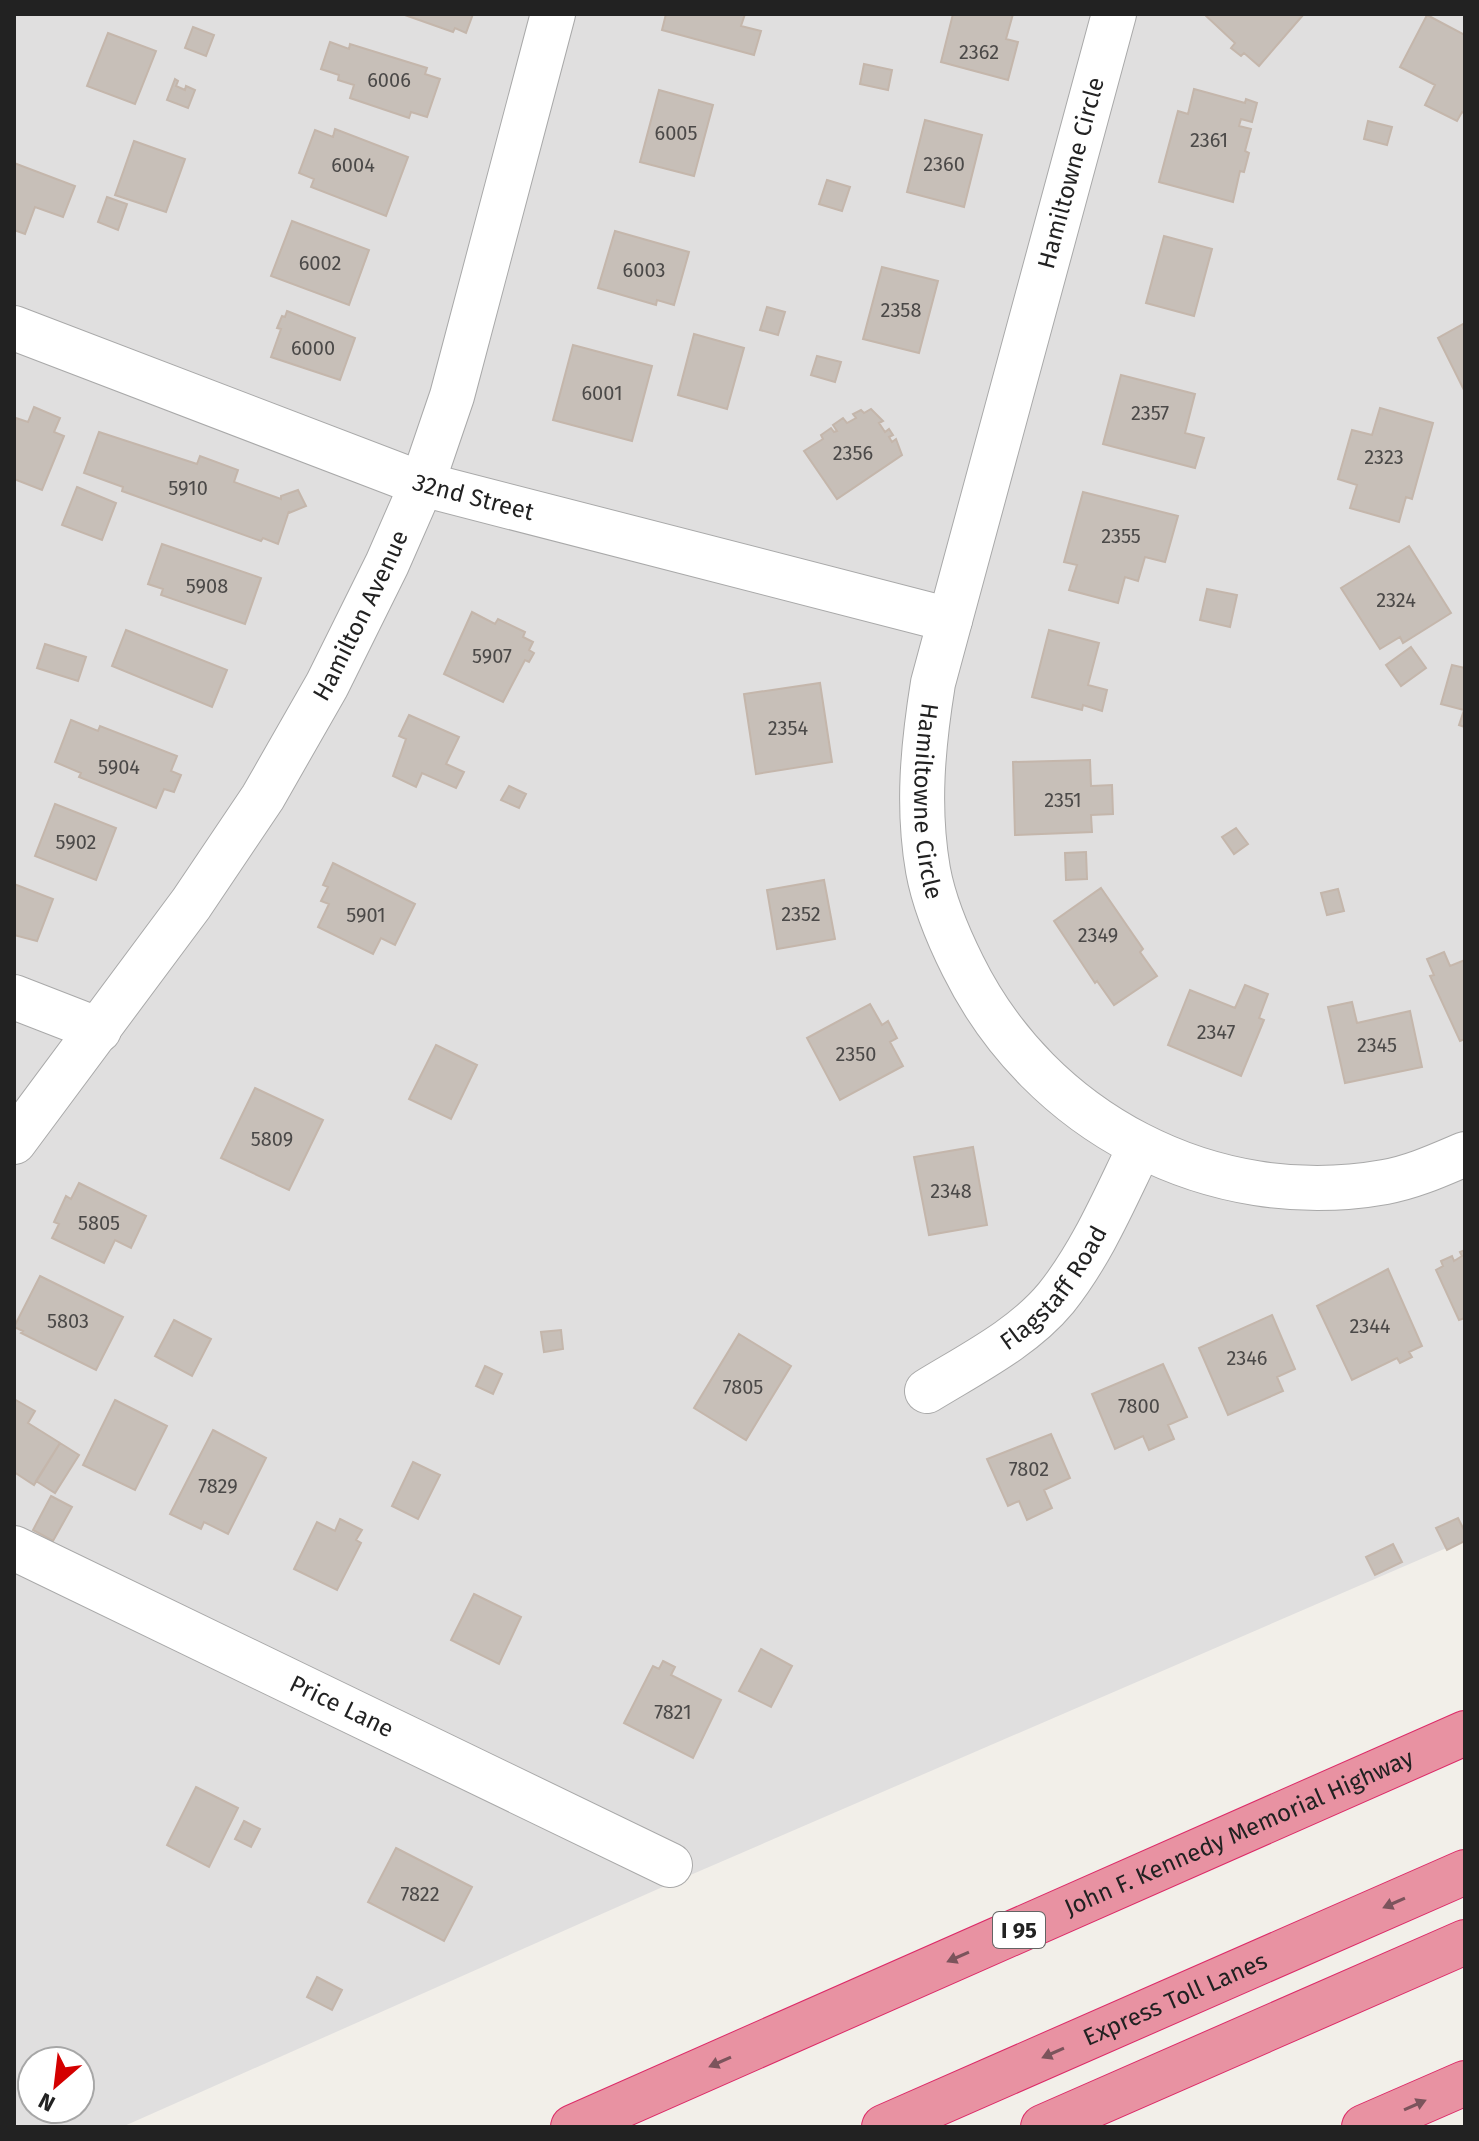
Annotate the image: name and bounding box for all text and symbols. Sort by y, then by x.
house number: 2362 [959,40,999,64]
house number: 6006 [367,68,411,92]
street label: Hamiltowne Circle [1032,74,1110,272]
house number: 6005 [655,121,698,145]
house number: 2361 [1190,128,1228,152]
house number: 2360 [923,152,965,176]
house number: 6004 [331,153,375,177]
house number: 6002 [299,251,341,275]
house number: 6003 [623,258,665,282]
house number: 2358 [881,298,921,322]
house number: 6000 [291,336,335,360]
house number: 6001 [581,381,623,405]
house number: 2357 [1131,401,1169,425]
house number: 2356 [833,441,873,465]
house number: 2323 [1364,445,1404,469]
street label: 32nd Street [409,468,537,526]
house number: 5910 [168,476,208,500]
house number: 2355 [1101,524,1141,548]
street label: Hamilton Avenue [307,526,414,706]
house number: 5908 [186,574,228,598]
house number: 2324 [1376,588,1416,612]
house number: 5907 [472,644,512,668]
street label: Hamiltowne Circle [908,701,948,903]
house number: 2354 [768,716,809,740]
house number: 5904 [98,755,140,779]
house number: 2351 [1044,788,1082,812]
house number: 5902 [55,830,97,854]
house number: 2352 [781,902,821,926]
house number: 5901 [346,903,386,927]
house number: 2349 [1078,923,1118,947]
house number: 2347 [1197,1020,1235,1044]
house number: 2345 [1357,1033,1397,1057]
house number: 2350 [836,1042,876,1066]
house number: 5809 [251,1127,293,1151]
house number: 2348 [930,1179,972,1203]
house number: 5805 [78,1211,120,1235]
street label: Flagstaff Road [995,1221,1113,1356]
house number: 5803 [47,1309,89,1333]
house number: 2344 [1350,1314,1391,1338]
house number: 2346 [1227,1346,1267,1370]
house number: 7805 [723,1375,763,1399]
house number: 7800 [1118,1394,1160,1418]
house number: 7802 [1009,1457,1049,1481]
house number: 7829 [198,1474,238,1498]
street label: Price Lane [285,1669,398,1743]
house number: 7821 [654,1700,692,1724]
street label: John F. Kennedy Memorial Highway [1060,1744,1418,1922]
house number: 7822 [400,1882,440,1906]
one-way arrow [1382,1897,1405,1910]
road number: I 95 [993,1912,1045,1948]
street label: Express Toll Lanes [1079,1947,1271,2052]
one-way arrow [946,1950,970,1963]
north arrow [16,2045,96,2125]
one-way arrow [1041,2046,1065,2059]
one-way arrow [709,2055,732,2069]
text: N [34,2087,60,2118]
one-way arrow [1403,2098,1426,2112]

